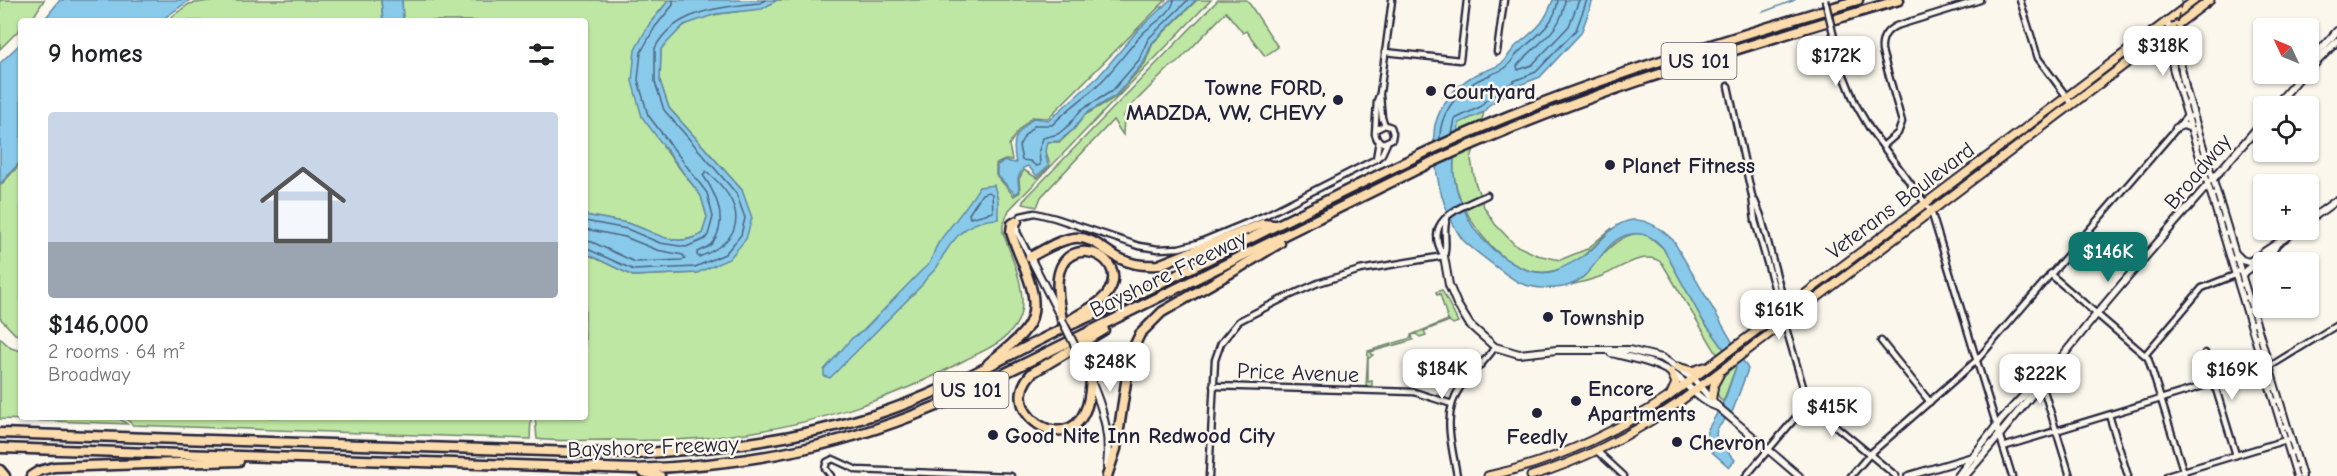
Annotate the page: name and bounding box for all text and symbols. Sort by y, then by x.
north arrow [2253,18,2319,84]
map controls [2253,18,2319,318]
pin: $318K [2121,26,2205,77]
text: $318K [2137,34,2189,57]
pin: $172K [1794,36,1878,87]
icon: filters [525,38,558,71]
text: 9 homes [48,39,143,69]
road number: US 101 [1662,43,1736,79]
text: $172K [1811,44,1861,67]
place label: Towne FORD, MADZDA, VW, CHEVY [1126,75,1326,126]
place label: Courtyard [1443,79,1536,105]
marker: Courtyard [1424,84,1438,98]
marker: Towne FORD, MADZDA, VW, CHEVY [1331,93,1345,107]
button: locate [2253,96,2319,162]
street label: Broadway [2159,128,2237,215]
street label: Veterans Boulevard [1821,137,1980,265]
icon: home [249,151,357,259]
place label: Planet Fitness [1622,153,1755,179]
marker: Planet Fitness [1603,158,1617,172]
button: + [2253,174,2319,240]
street label: Bayshore Freeway [1086,225,1251,323]
pin: $146K [2066,232,2150,283]
text: $146K [2083,240,2133,263]
button: − [2253,252,2319,318]
pin: $161K [1737,290,1821,341]
text: $161K [1754,298,1804,321]
place label: Township [1560,305,1645,331]
text: $146,000 [48,310,149,340]
marker: Township [1541,310,1555,324]
text: 2 rooms · 64 m² [48,340,184,363]
pin: $248K [1068,342,1152,393]
pin: $184K [1400,349,1484,400]
text: $248K [1084,350,1136,373]
pin: $169K [2190,350,2274,401]
pin: $222K [1998,354,2082,405]
text: $184K [1417,357,1467,380]
street label: Price Avenue [1237,358,1359,388]
text: $169K [2206,358,2258,381]
text: $222K [2013,362,2067,385]
text: Broadway [48,363,130,386]
road number: US 101 [934,372,1008,408]
place label: Encore Apartments [1588,376,1696,427]
pin: $415K [1790,387,1874,438]
marker: Encore Apartments [1569,394,1583,408]
text: $415K [1806,395,1858,418]
marker: Feedly [1530,406,1544,420]
place label: Good Nite Inn Redwood City [1005,423,1276,449]
place label: Feedly [1506,424,1568,450]
marker: Good Nite Inn Redwood City [986,428,1000,442]
place label: Chevron [1689,430,1766,456]
street label: Bayshore Freeway [567,431,739,463]
marker: Chevron [1670,435,1684,449]

